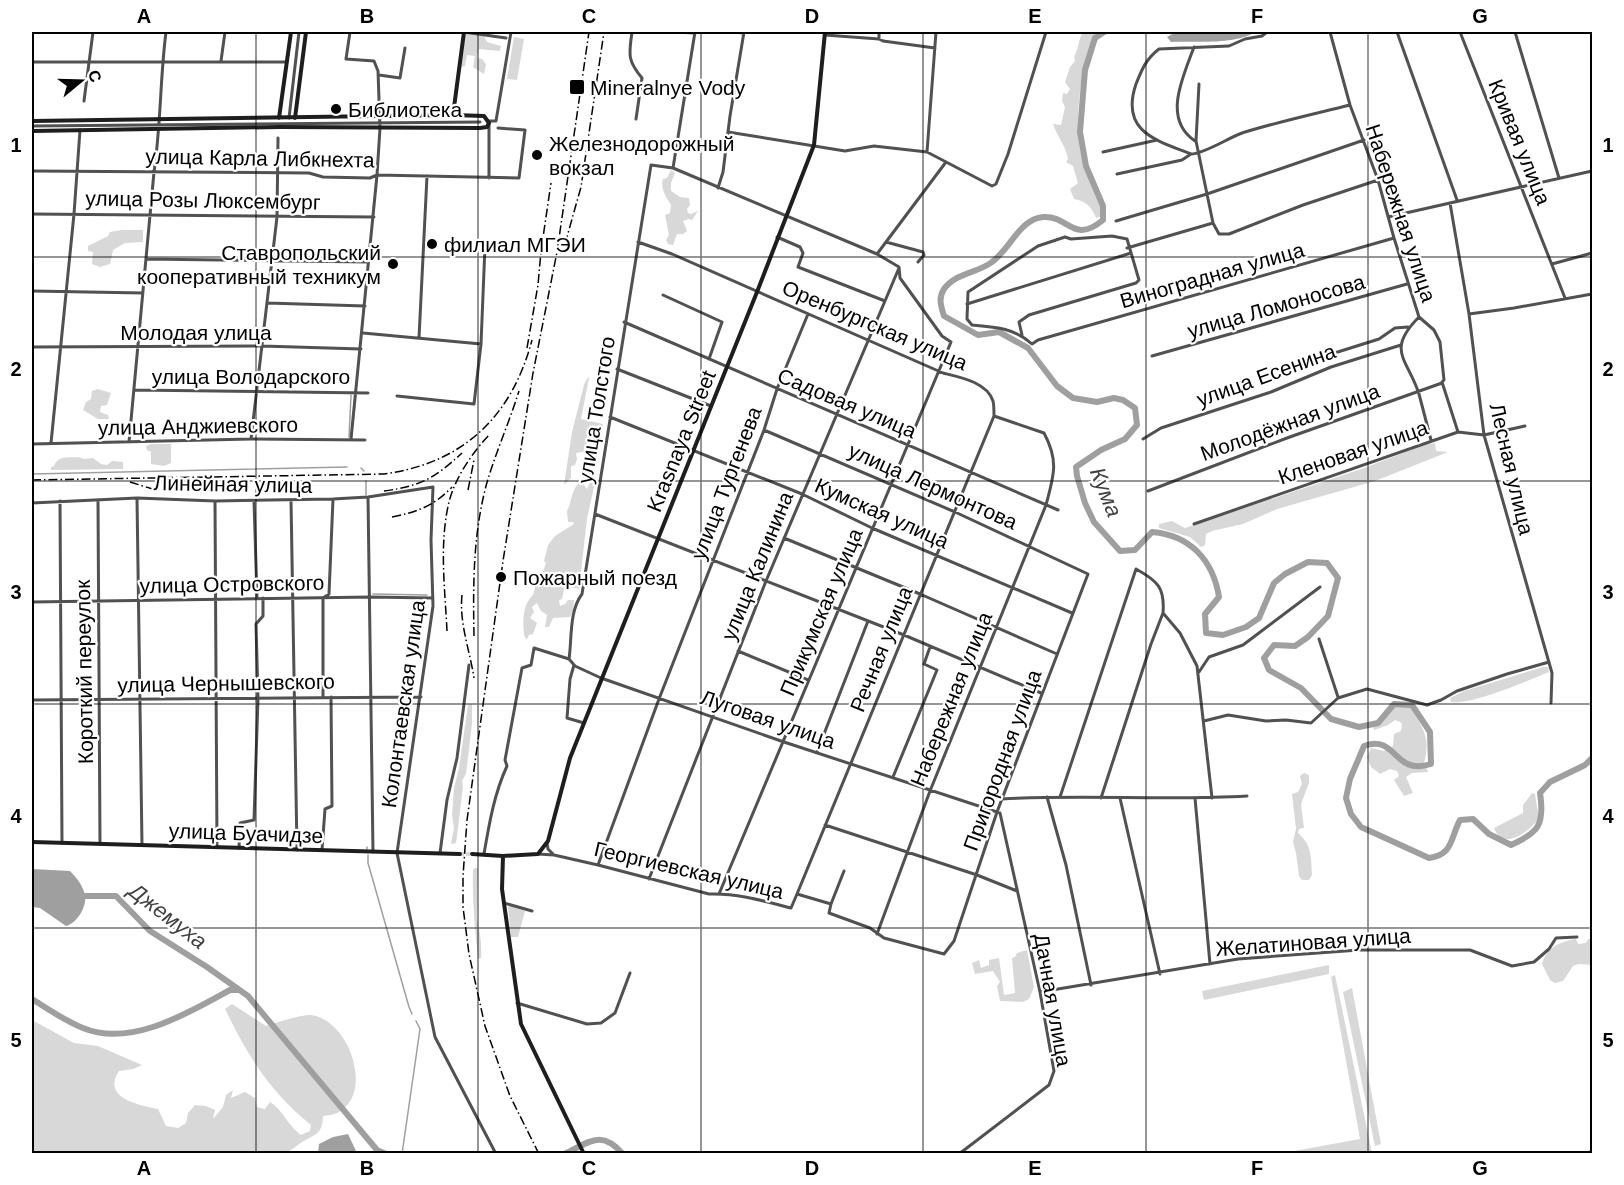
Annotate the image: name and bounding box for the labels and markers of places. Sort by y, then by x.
place label: Mineralnye Vody [590,76,746,99]
marker: Mineralnye Vody [568,78,586,96]
place label: Библиотека [348,98,463,121]
marker: Библиотека [329,102,343,116]
place label: Железнодорожный вокзал [549,132,735,179]
marker: Железнодорожный вокзал [530,148,544,162]
place label: филиал МГЭИ [444,233,586,256]
marker: филиал МГЭИ [425,237,439,251]
place label: Ставропольский кооперативный техникум [137,241,381,288]
marker: Ставропольский кооперативный техникум [386,257,400,271]
place label: Пожарный поезд [513,566,677,589]
marker: Пожарный поезд [494,570,508,584]

